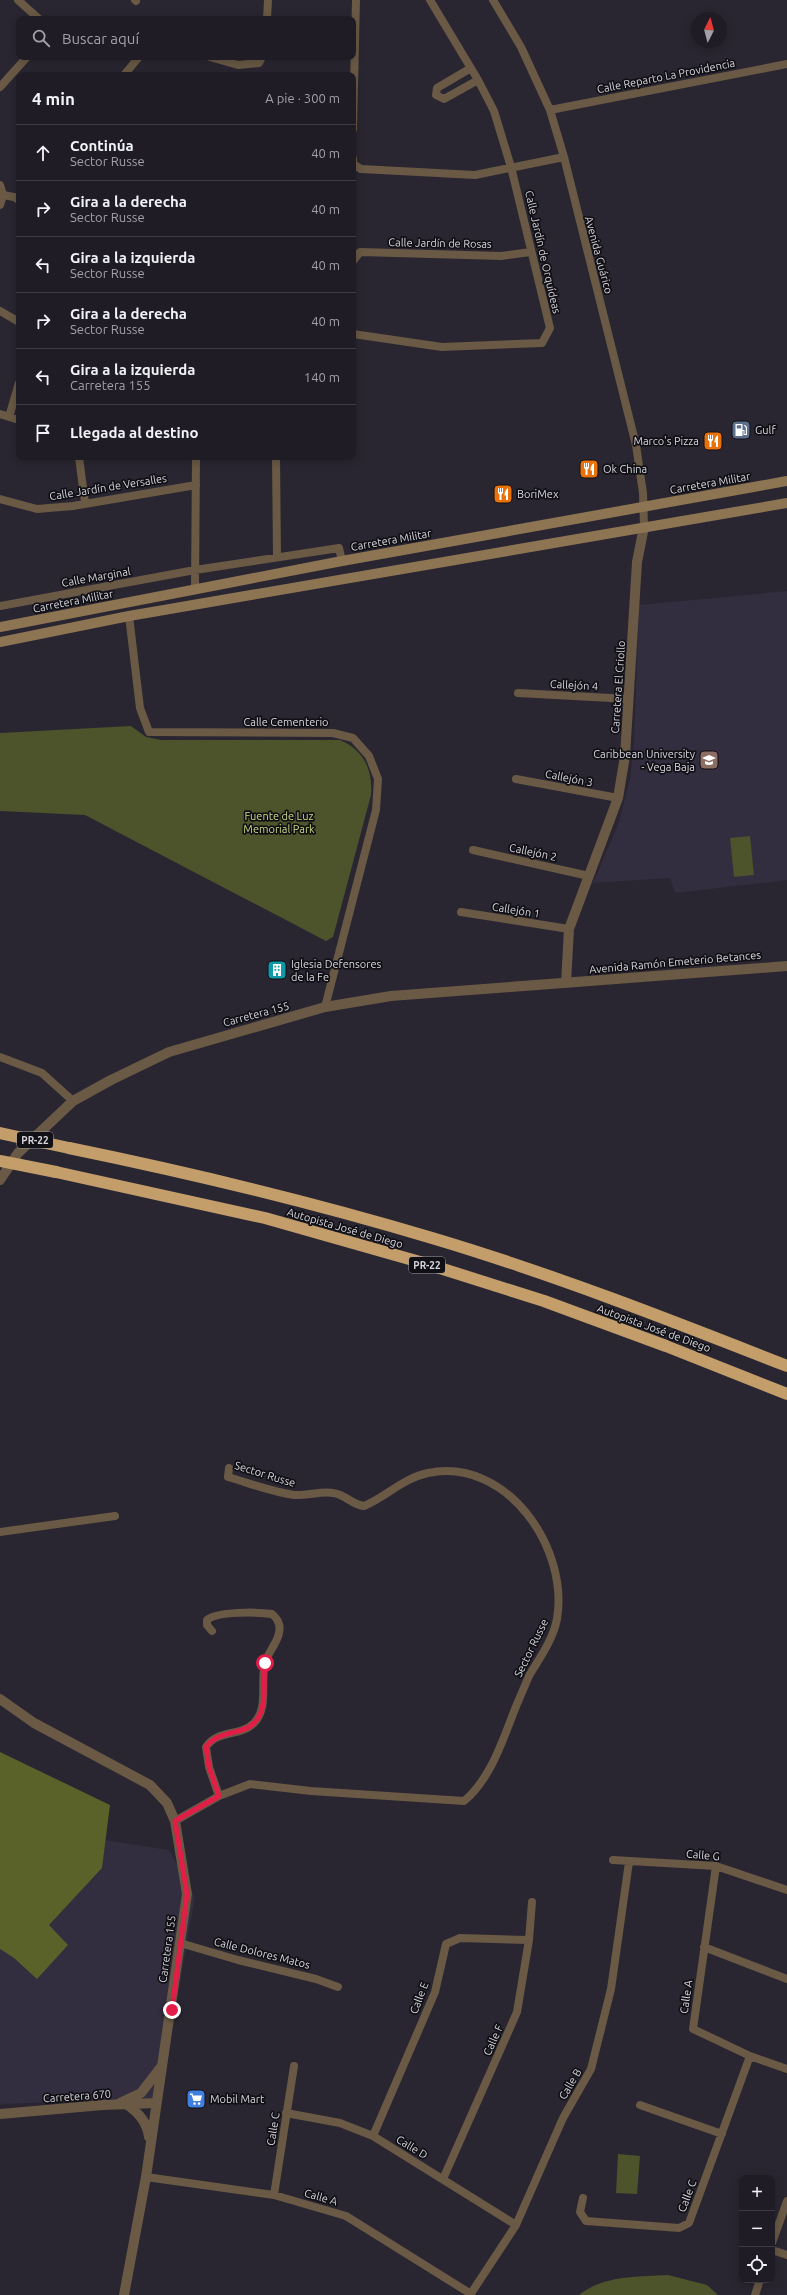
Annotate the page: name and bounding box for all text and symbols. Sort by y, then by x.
north arrow [691,12,727,48]
search box [16,16,356,60]
icon: search [30,27,52,49]
text: Buscar aquí [62,30,139,47]
street label: Calle Reparto La Providencia [596,57,736,95]
text: 4 min [32,89,75,108]
text: A pie · 300 m [265,91,340,105]
text: Continúa [70,137,134,154]
icon: ahead [32,142,54,164]
text: 40 m [311,146,340,160]
text: Sector Russe [70,154,145,168]
street label: Calle Jardín de Orquídeas [523,189,563,315]
text: Gira a la derecha [70,193,187,210]
icon: right [32,198,54,220]
text: 40 m [311,202,340,216]
text: Sector Russe [70,210,145,224]
street label: Avenida Guárico [583,215,615,295]
street label: Calle Jardín de Rosas [388,236,492,250]
text: Gira a la izquierda [70,249,196,266]
icon: left [32,254,54,276]
text: 40 m [311,258,340,272]
text: Sector Russe [70,266,145,280]
text: Gira a la derecha [70,305,187,322]
icon: right [32,310,54,332]
text: 40 m [311,314,340,328]
text: Sector Russe [70,322,145,336]
text: Gira a la izquierda [70,361,196,378]
icon: left [32,366,54,388]
text: 140 m [304,370,340,384]
text: Carretera 155 [70,378,151,392]
fuel station icon: Gulf [730,419,752,441]
icon: arrive [32,422,54,444]
text: Llegada al destino [70,424,199,441]
place label: Gulf [755,424,776,436]
restaurant icon: Marco's Pizza [702,430,724,452]
place label: Marco's Pizza [633,435,699,447]
restaurant icon: Ok China [578,458,600,480]
place label: Ok China [603,463,647,475]
street label: Carretera Militar [669,470,752,496]
street label: Calle Jardín de Versalles [48,472,168,502]
restaurant icon: BoriMex [492,483,514,505]
place label: BoriMex [517,488,559,500]
street label: Carretera Militar [350,527,433,553]
street label: Calle Marginal [61,565,132,589]
street label: Carretera Militar [32,587,115,615]
street label: Carretera El Criollo [609,640,627,734]
street label: Callejón 4 [550,678,598,692]
street label: Calle Cementerio [243,716,329,728]
place label: Caribbean University - Vega Baja [593,748,696,773]
school or university icon: Caribbean University - Vega Baja [698,749,720,771]
street label: Callejón 3 [544,767,594,789]
park label: Fuente de Luz Memorial Park [243,810,315,835]
street label: Callejón 2 [508,841,558,863]
street label: Callejón 1 [491,900,541,920]
street label: Avenida Ramón Emeterio Betances [589,948,762,975]
place label: Iglesia Defensores de la Fe [291,958,382,983]
building icon: Iglesia Defensores de la Fe [266,959,288,981]
street label: Carretera 155 [222,999,290,1029]
road number: PR-22 [17,1132,53,1148]
street label: Autopista José de Diego [286,1206,404,1250]
road number: PR-22 [409,1257,445,1273]
street label: Autopista José de Diego [596,1302,712,1354]
street label: Sector Russe [233,1459,297,1489]
street label: Sector Russe [512,1617,550,1679]
route start [256,1654,274,1672]
street label: Calle G [686,1848,720,1862]
street label: Carretera 155 [156,1914,178,1984]
street label: Calle Dolores Matos [213,1935,311,1971]
street label: Calle A [678,1979,694,2015]
street label: Calle E [407,1980,431,2016]
route end [163,2001,181,2019]
street label: Calle F [481,2023,505,2057]
street label: Calle B [556,2066,584,2102]
street label: Carretera 670 [43,2088,111,2104]
supermarket icon: Mobil Mart [185,2088,207,2110]
place label: Mobil Mart [210,2093,265,2105]
street label: Calle C [264,2111,282,2146]
street label: Calle D [394,2133,430,2161]
map controls [739,2175,775,2283]
button: + [739,2175,775,2211]
street label: Calle C [675,2178,699,2214]
street label: Calle A [303,2187,340,2208]
button: − [739,2211,775,2247]
button: locate [739,2247,775,2283]

